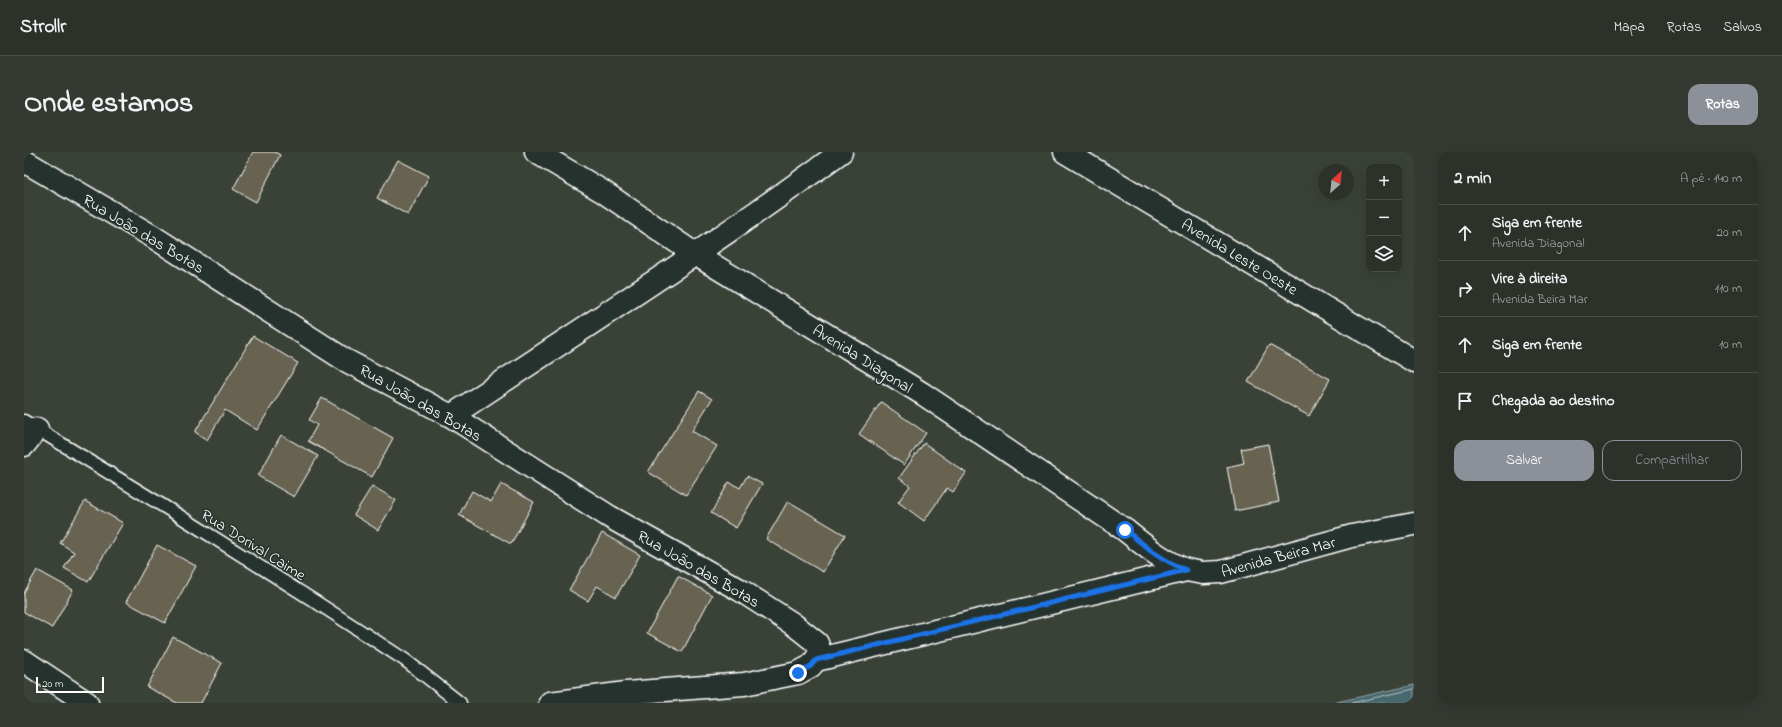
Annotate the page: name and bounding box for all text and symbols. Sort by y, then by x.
text: Strollr [20,14,66,41]
text: Mapa [1614,17,1645,38]
text: Rotas [1667,17,1701,38]
text: Salvos [1723,17,1762,38]
text: Onde estamos [24,84,193,125]
button: Rotas [1688,84,1758,125]
north arrow [1318,164,1354,200]
map controls [1366,164,1402,272]
button: + [1366,164,1402,200]
text: 2 min [1454,166,1491,191]
text: A pé · 140 m [1680,169,1742,188]
street label: Rua João das Botas [78,189,208,281]
button: − [1366,200,1402,236]
text: Siga em frente [1492,212,1582,234]
street label: Avenida Leste Oeste [1176,213,1303,302]
icon: ahead [1454,222,1476,244]
text: 20 m [1717,223,1742,242]
text: Avenida Diagonal [1492,234,1585,253]
button: layers [1366,236,1402,272]
text: Vire à direita [1492,268,1567,290]
icon: right [1454,278,1476,300]
text: 110 m [1715,279,1742,298]
text: Avenida Beira Mar [1492,290,1588,309]
street label: Avenida Diagonal [807,319,917,400]
icon: ahead [1454,334,1476,356]
text: Siga em frente [1492,334,1582,356]
text: 10 m [1719,335,1742,354]
street label: Rua João das Botas [354,359,486,449]
icon: arrive [1454,390,1476,412]
text: Chegada ao destino [1492,390,1615,412]
button: Salvar [1454,440,1594,481]
button: Compartilhar [1602,440,1742,481]
street label: Rua Dorival Caime [196,504,311,588]
route start [1116,521,1134,539]
street label: Rua João das Botas [632,525,764,615]
street label: Avenida Beira Mar [1219,531,1339,585]
route end [789,664,807,682]
scale bar [36,675,104,694]
text: 20 m [42,676,64,692]

